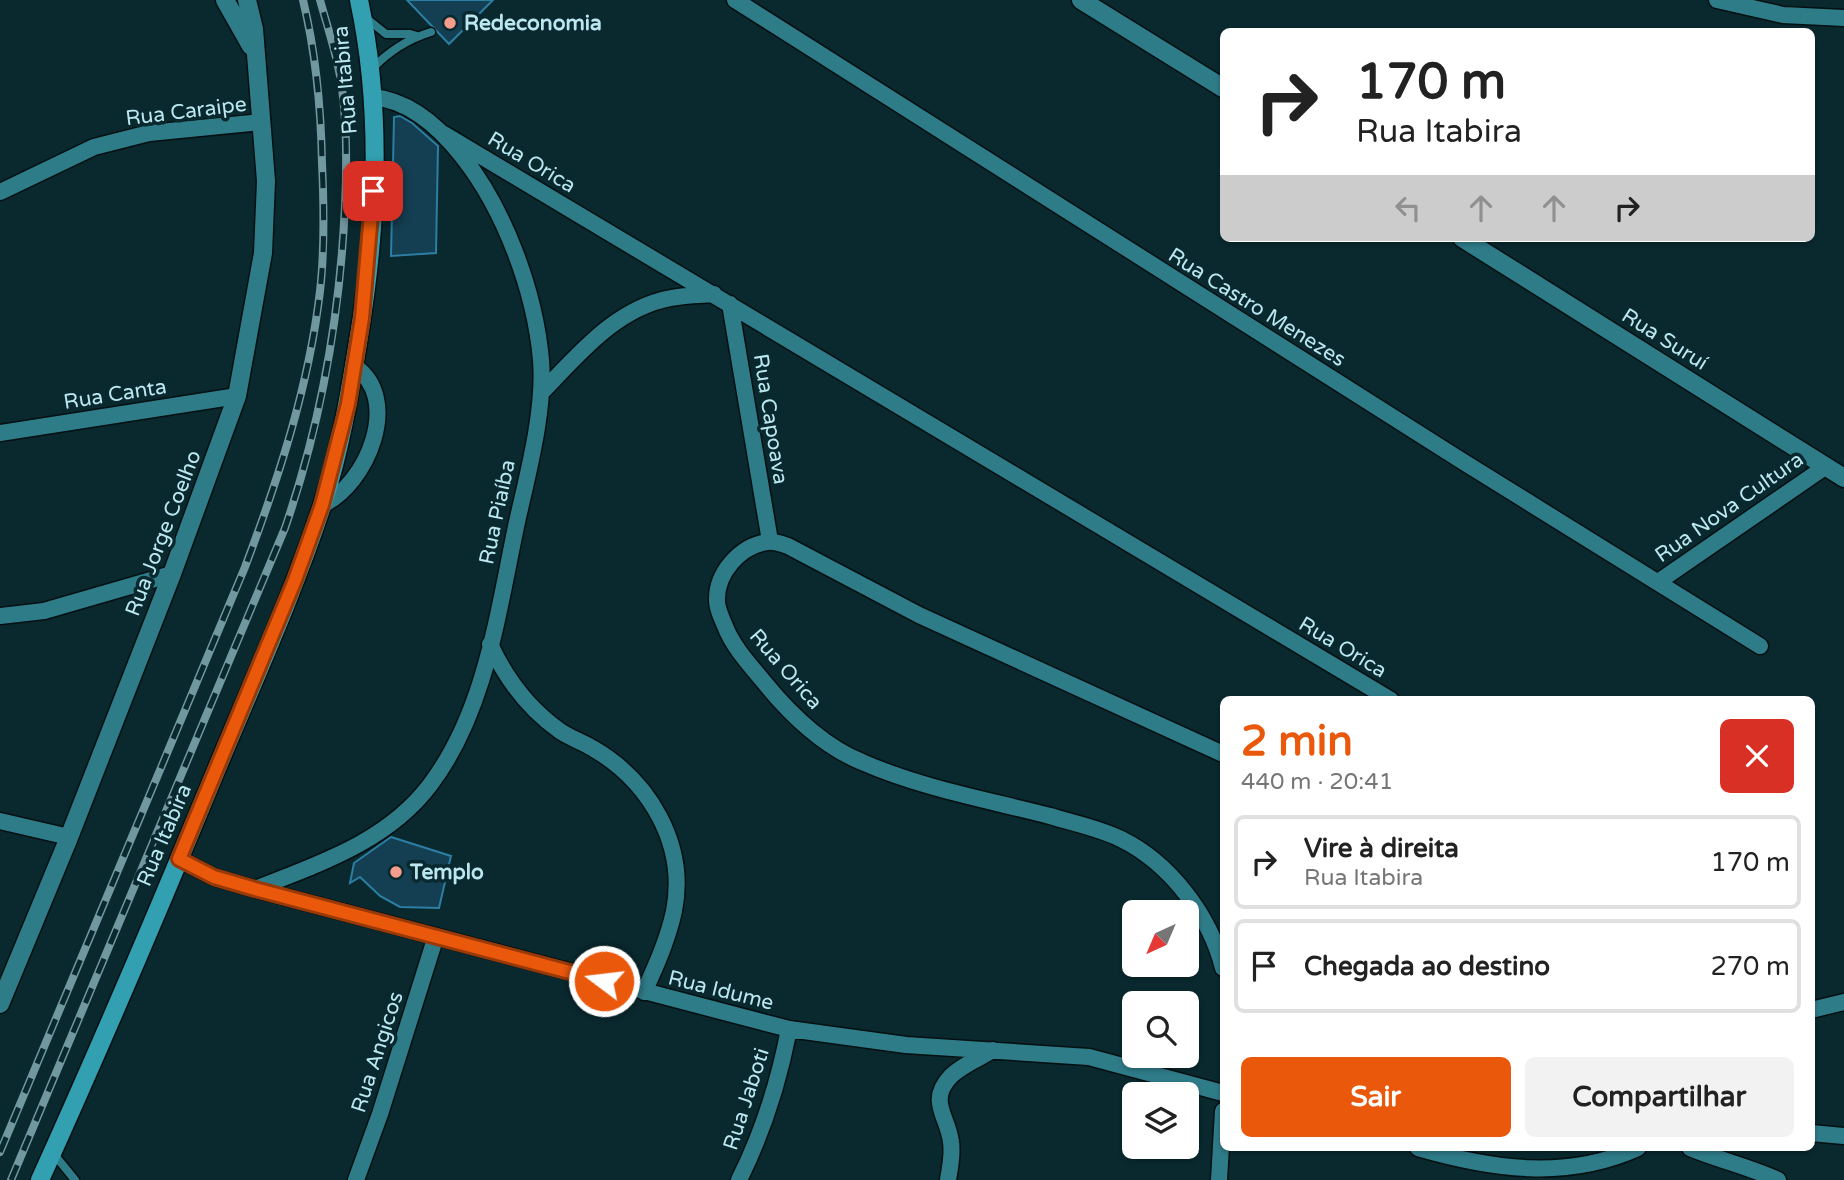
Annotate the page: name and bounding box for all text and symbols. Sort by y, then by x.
place label: Redeconomia [464,11,602,36]
marker: Redeconomia [442,15,458,31]
street label: Rua Itabira [328,25,363,135]
text: 170 m [1356,53,1506,112]
icon: right [1241,56,1332,147]
street label: Rua Caraipe [124,92,248,131]
text: Rua Itabira [1356,113,1522,151]
street label: Rua Orica [483,126,580,198]
pin [343,161,403,221]
icon: arrive [354,172,392,210]
icon: left [1389,189,1427,227]
icon: ahead [1462,189,1500,227]
icon: ahead [1535,189,1573,227]
icon: right [1608,189,1646,227]
street label: Rua Castro Menezes [1163,243,1350,372]
street label: Rua Suruí [1617,303,1712,376]
street label: Rua Capoava [748,352,793,486]
street label: Rua Canta [62,374,168,415]
street label: Rua Jorge Coelho [120,447,207,620]
street label: Rua Nova Cultura [1650,447,1808,568]
street label: Rua Piaíba [474,458,521,567]
street label: Rua Orica [1294,611,1391,683]
street label: Rua Orica [744,624,827,715]
text: 2 min [1241,716,1353,767]
button: close [1720,719,1794,793]
text: 440 m · 20:41 [1241,768,1393,796]
street label: Rua Itabira [132,780,197,890]
text: Vire à direita [1304,833,1459,864]
icon: right [1245,843,1283,881]
text: 170 m [1710,847,1790,878]
place label: Templo [409,860,484,885]
marker: Templo [388,864,404,880]
text: Rua Itabira [1304,864,1423,892]
north arrow [1122,900,1199,976]
map controls [1122,900,1199,1159]
position arrow [567,944,641,1018]
icon: arrive [1245,947,1283,985]
text: Chegada ao destino [1304,951,1550,982]
text: 270 m [1710,951,1790,982]
street label: Rua Idume [666,965,776,1016]
street label: Rua Angicos [346,988,409,1116]
button: search [1122,991,1199,1068]
street label: Rua Jaboti [718,1045,775,1153]
button: Sair [1241,1057,1511,1137]
button: Compartilhar [1525,1057,1794,1137]
button: layers [1122,1082,1199,1159]

